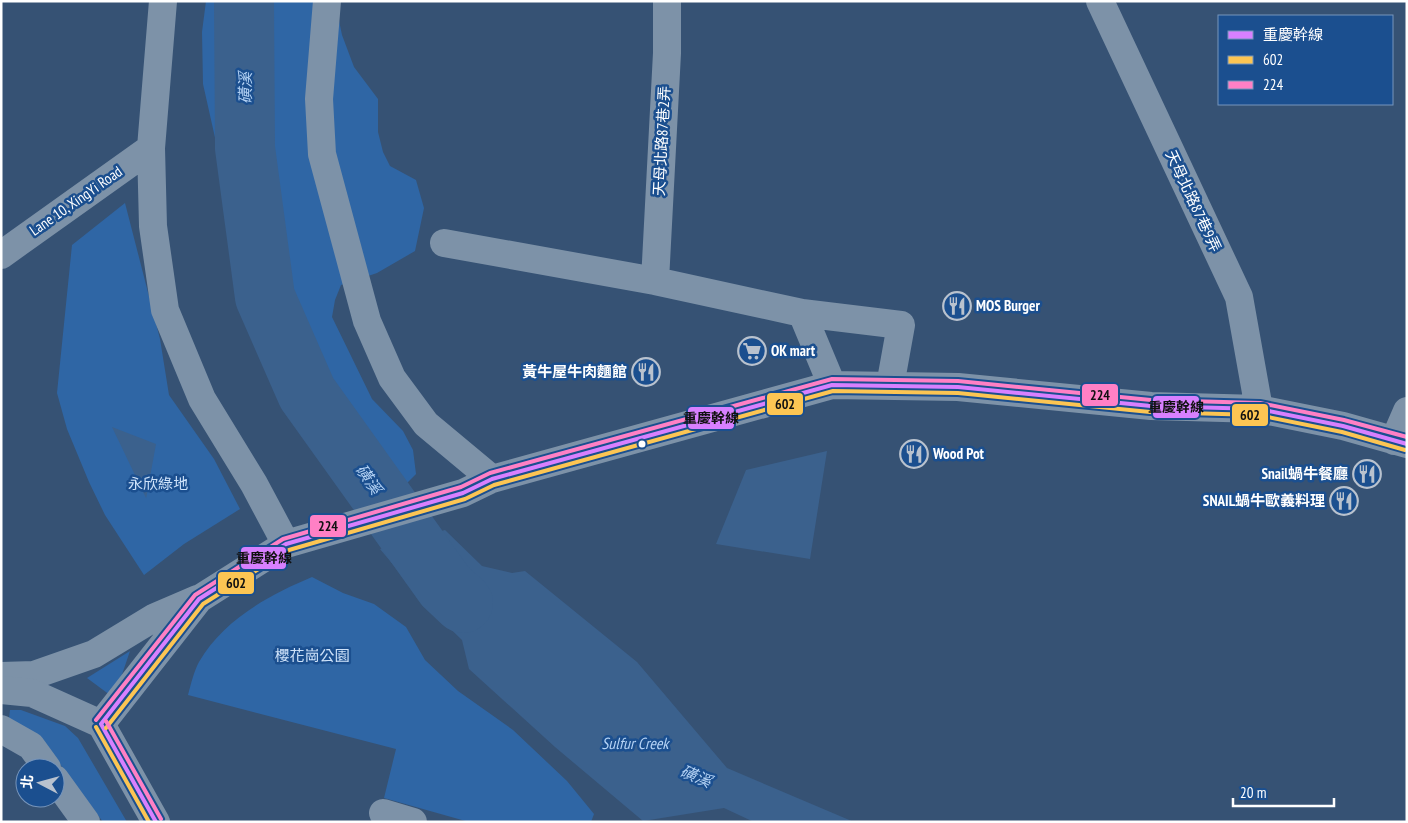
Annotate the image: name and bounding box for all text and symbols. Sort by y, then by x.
legend [1218,15,1393,105]
text: 重慶幹線 [1263,25,1323,44]
text: 602 [1263,50,1283,69]
water label: 磺溪 [235,70,255,104]
text: 224 [1263,75,1284,94]
street label: 天母北路87巷2弄 [649,85,674,197]
street label: 天母北路87巷9弄 [1162,147,1225,255]
street label: Lane 10, XingYi Road [26,162,126,240]
restaurant icon: MOS Burger [942,291,972,321]
place label: MOS Burger [976,296,1040,315]
supermarket icon: OK mart [737,336,767,366]
place label: OK mart [771,341,816,360]
restaurant icon: 黃牛屋牛肉麵館 [631,357,661,387]
place label: 黃牛屋牛肉麵館 [522,362,627,381]
line badge: 224 [1081,383,1119,407]
text: 224 [1090,386,1110,404]
line badge: 602 [766,392,804,416]
text: 602 [775,395,795,413]
line badge: 重慶幹線 [1152,395,1200,419]
text: 重慶幹線 [1148,398,1204,416]
line badge: 602 [1231,403,1269,427]
line badge: 重慶幹線 [687,406,735,430]
text: 602 [1240,406,1260,424]
text: 重慶幹線 [683,409,739,427]
unlabelled marker [637,439,647,449]
restaurant icon: Wood Pot [899,439,929,469]
place label: Wood Pot [932,444,985,463]
restaurant icon: Snail蝸牛餐廳 [1352,459,1382,489]
water label: 磺溪 [352,460,388,499]
place label: Snail蝸牛餐廳 [1261,464,1348,483]
park label: 永欣綠地 [128,474,188,493]
restaurant icon: SNAIL蝸牛歐義料理 [1329,486,1359,516]
place label: SNAIL蝸牛歐義料理 [1203,491,1325,510]
line badge: 224 [309,514,347,538]
text: 224 [318,517,338,535]
line badge: 重慶幹線 [240,546,287,570]
text: 重慶幹線 [236,549,292,567]
line badge: 602 [217,571,255,595]
text: 602 [226,574,246,592]
park label: 櫻花崗公園 [274,646,350,665]
water label: Sulfur Creek [601,733,670,753]
north arrow [15,758,65,808]
water label: 磺溪 [677,761,716,792]
text: 北 [17,774,37,790]
scale bar [1233,776,1334,808]
text: 20 m [1240,783,1266,802]

